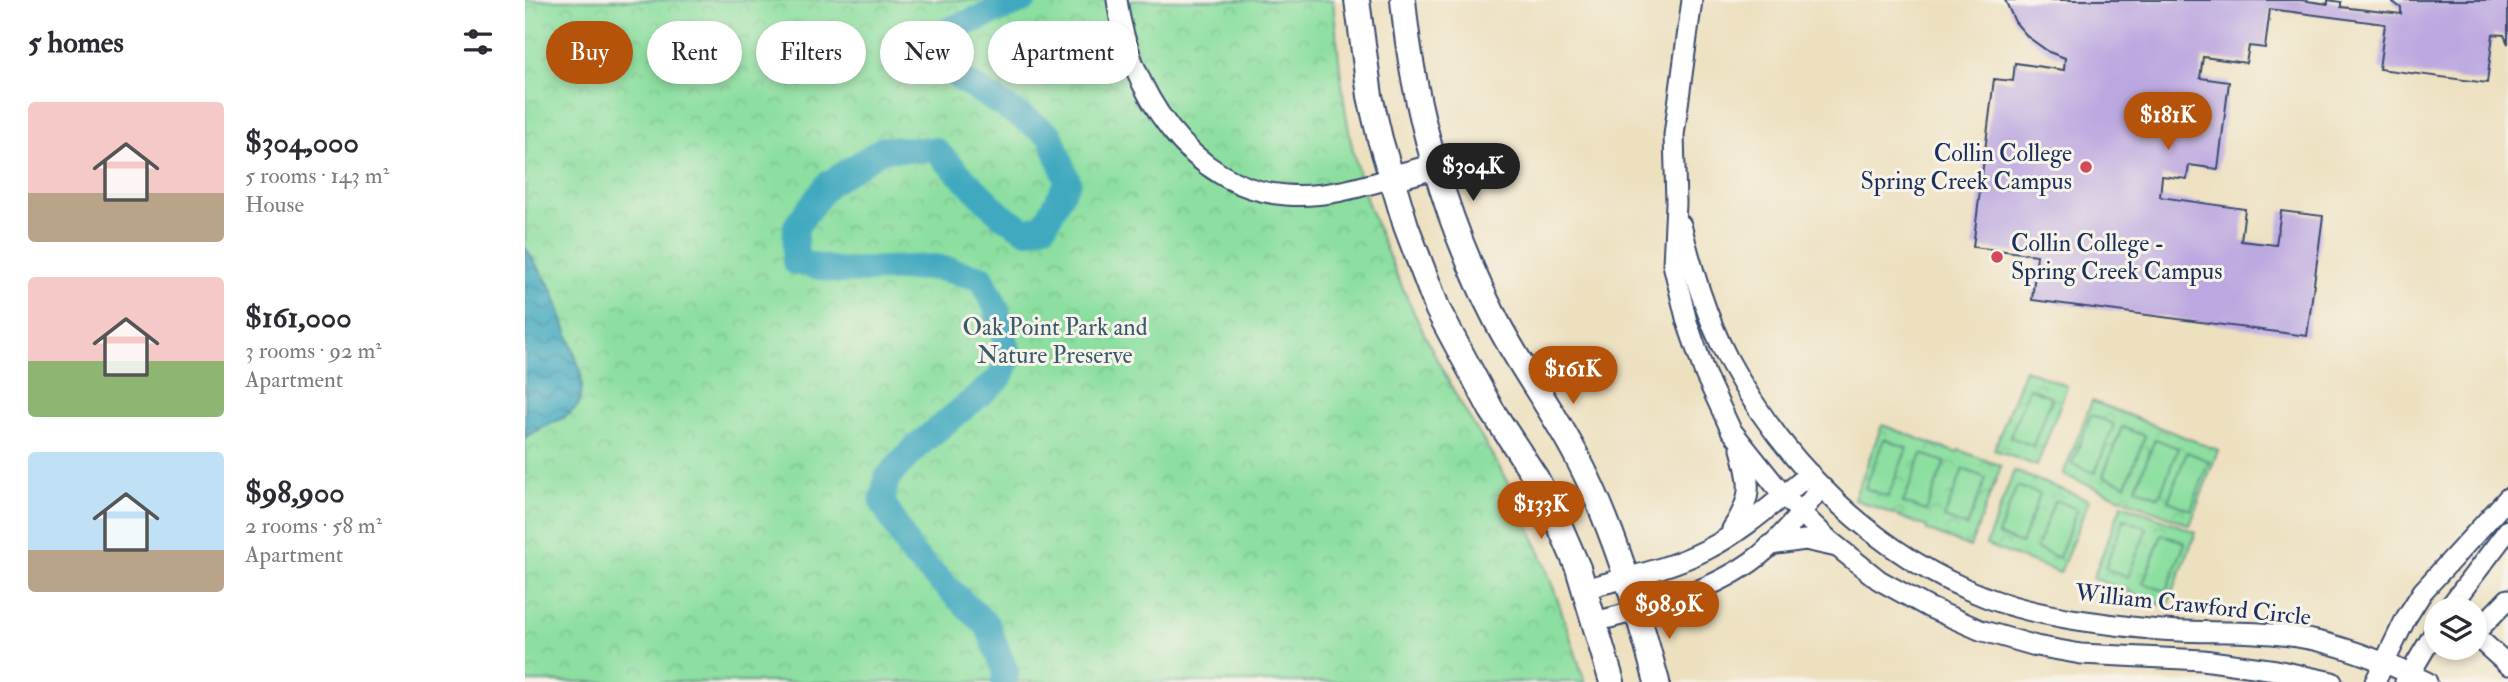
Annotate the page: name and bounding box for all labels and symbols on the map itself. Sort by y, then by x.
pin: $181K [2119,92,2217,152]
place label: Collin College Spring Creek Campus [1861,138,2072,197]
pin: $304K [1424,144,1522,203]
marker: Collin College Spring Creek Campus [2078,159,2094,175]
place label: Collin College - Spring Creek Campus [2011,228,2222,287]
marker: Collin College - Spring Creek Campus [1989,249,2005,265]
park label: Oak Point Park and Nature Preserve [963,312,1148,371]
pin: $161K [1524,346,1622,406]
pin: $133K [1492,482,1590,541]
street label: William Crawford Circle [2073,577,2312,633]
pin: $98.9K [1612,582,1726,641]

